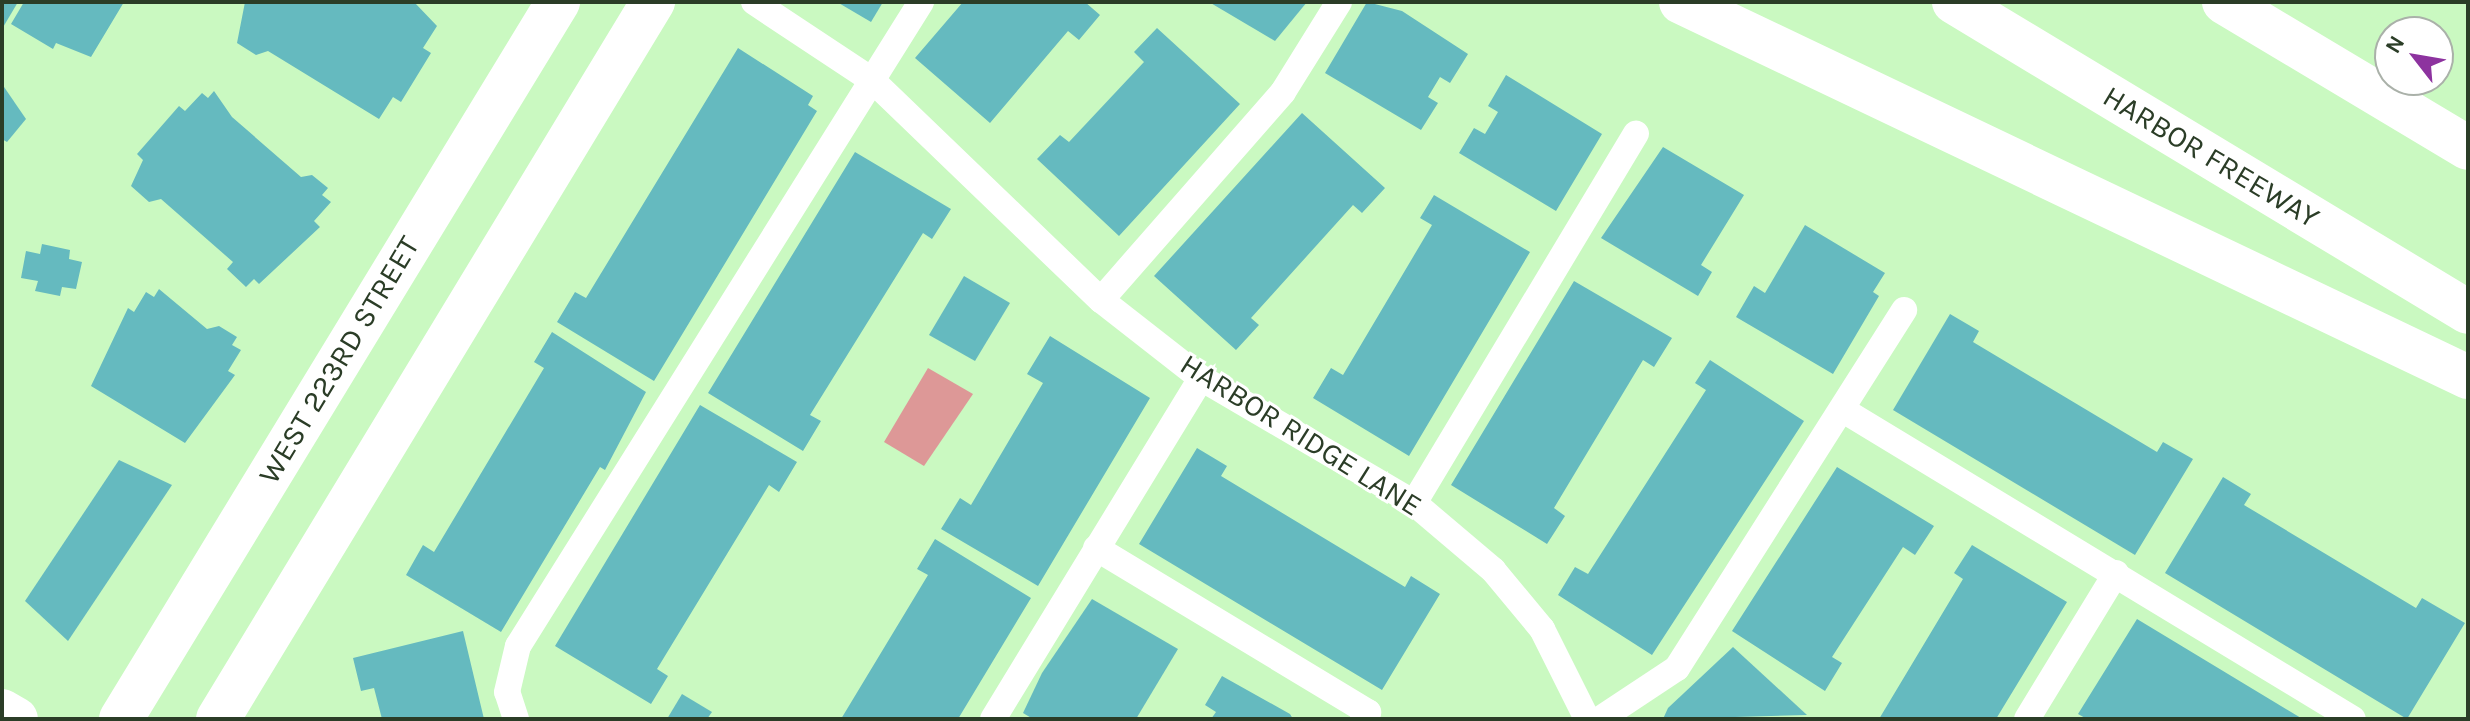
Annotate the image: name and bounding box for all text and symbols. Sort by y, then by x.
north arrow [2374,16,2454,96]
text: N [2380,31,2410,58]
street label: HARBOR FREEWAY [2096,78,2326,236]
street label: WEST 223RD STREET [251,230,427,490]
street label: HARBOR RIDGE LANE [1174,346,1428,524]

